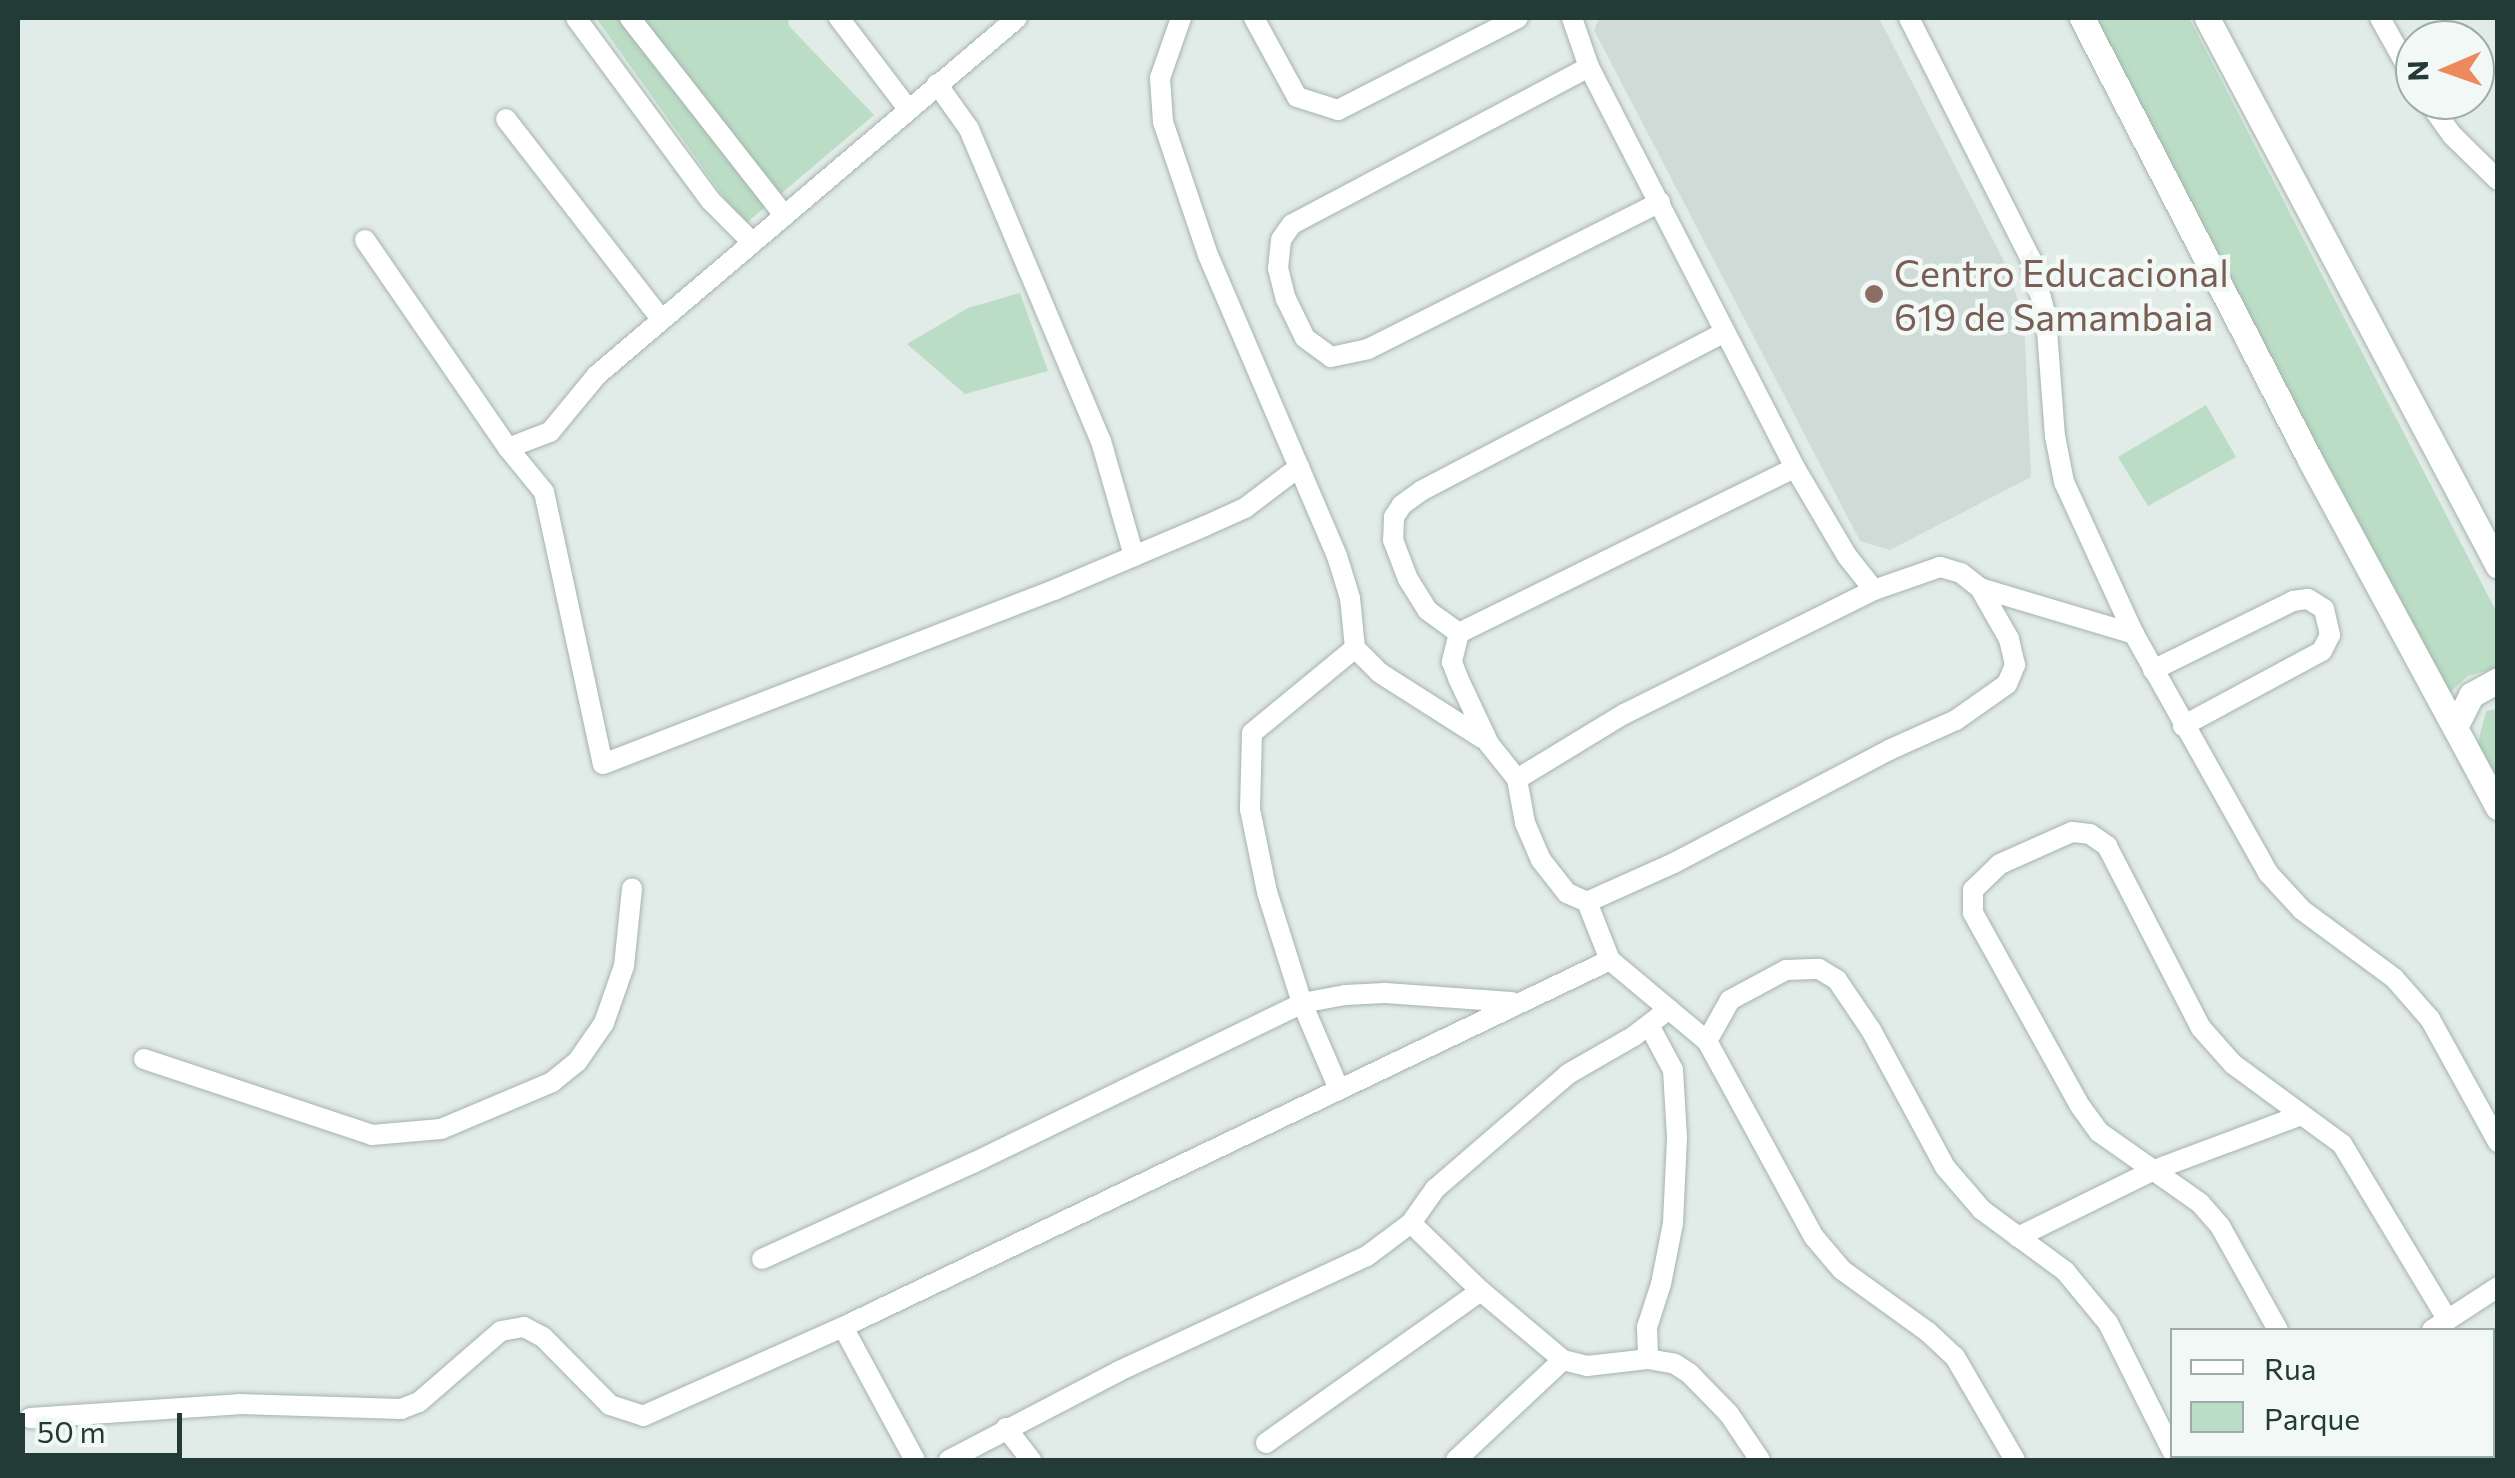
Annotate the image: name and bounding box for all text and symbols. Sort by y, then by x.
north arrow [2395,20,2495,120]
text: N [2400,60,2434,82]
place label: Centro Educacional 619 de Samambaia [1894,249,2229,338]
marker: Centro Educacional 619 de Samambaia [1863,283,1885,305]
legend [2170,1328,2495,1458]
text: Rua [2264,1349,2316,1386]
scale bar [25,1393,188,1455]
text: Parque [2264,1399,2360,1436]
text: 50 m [37,1412,106,1449]

